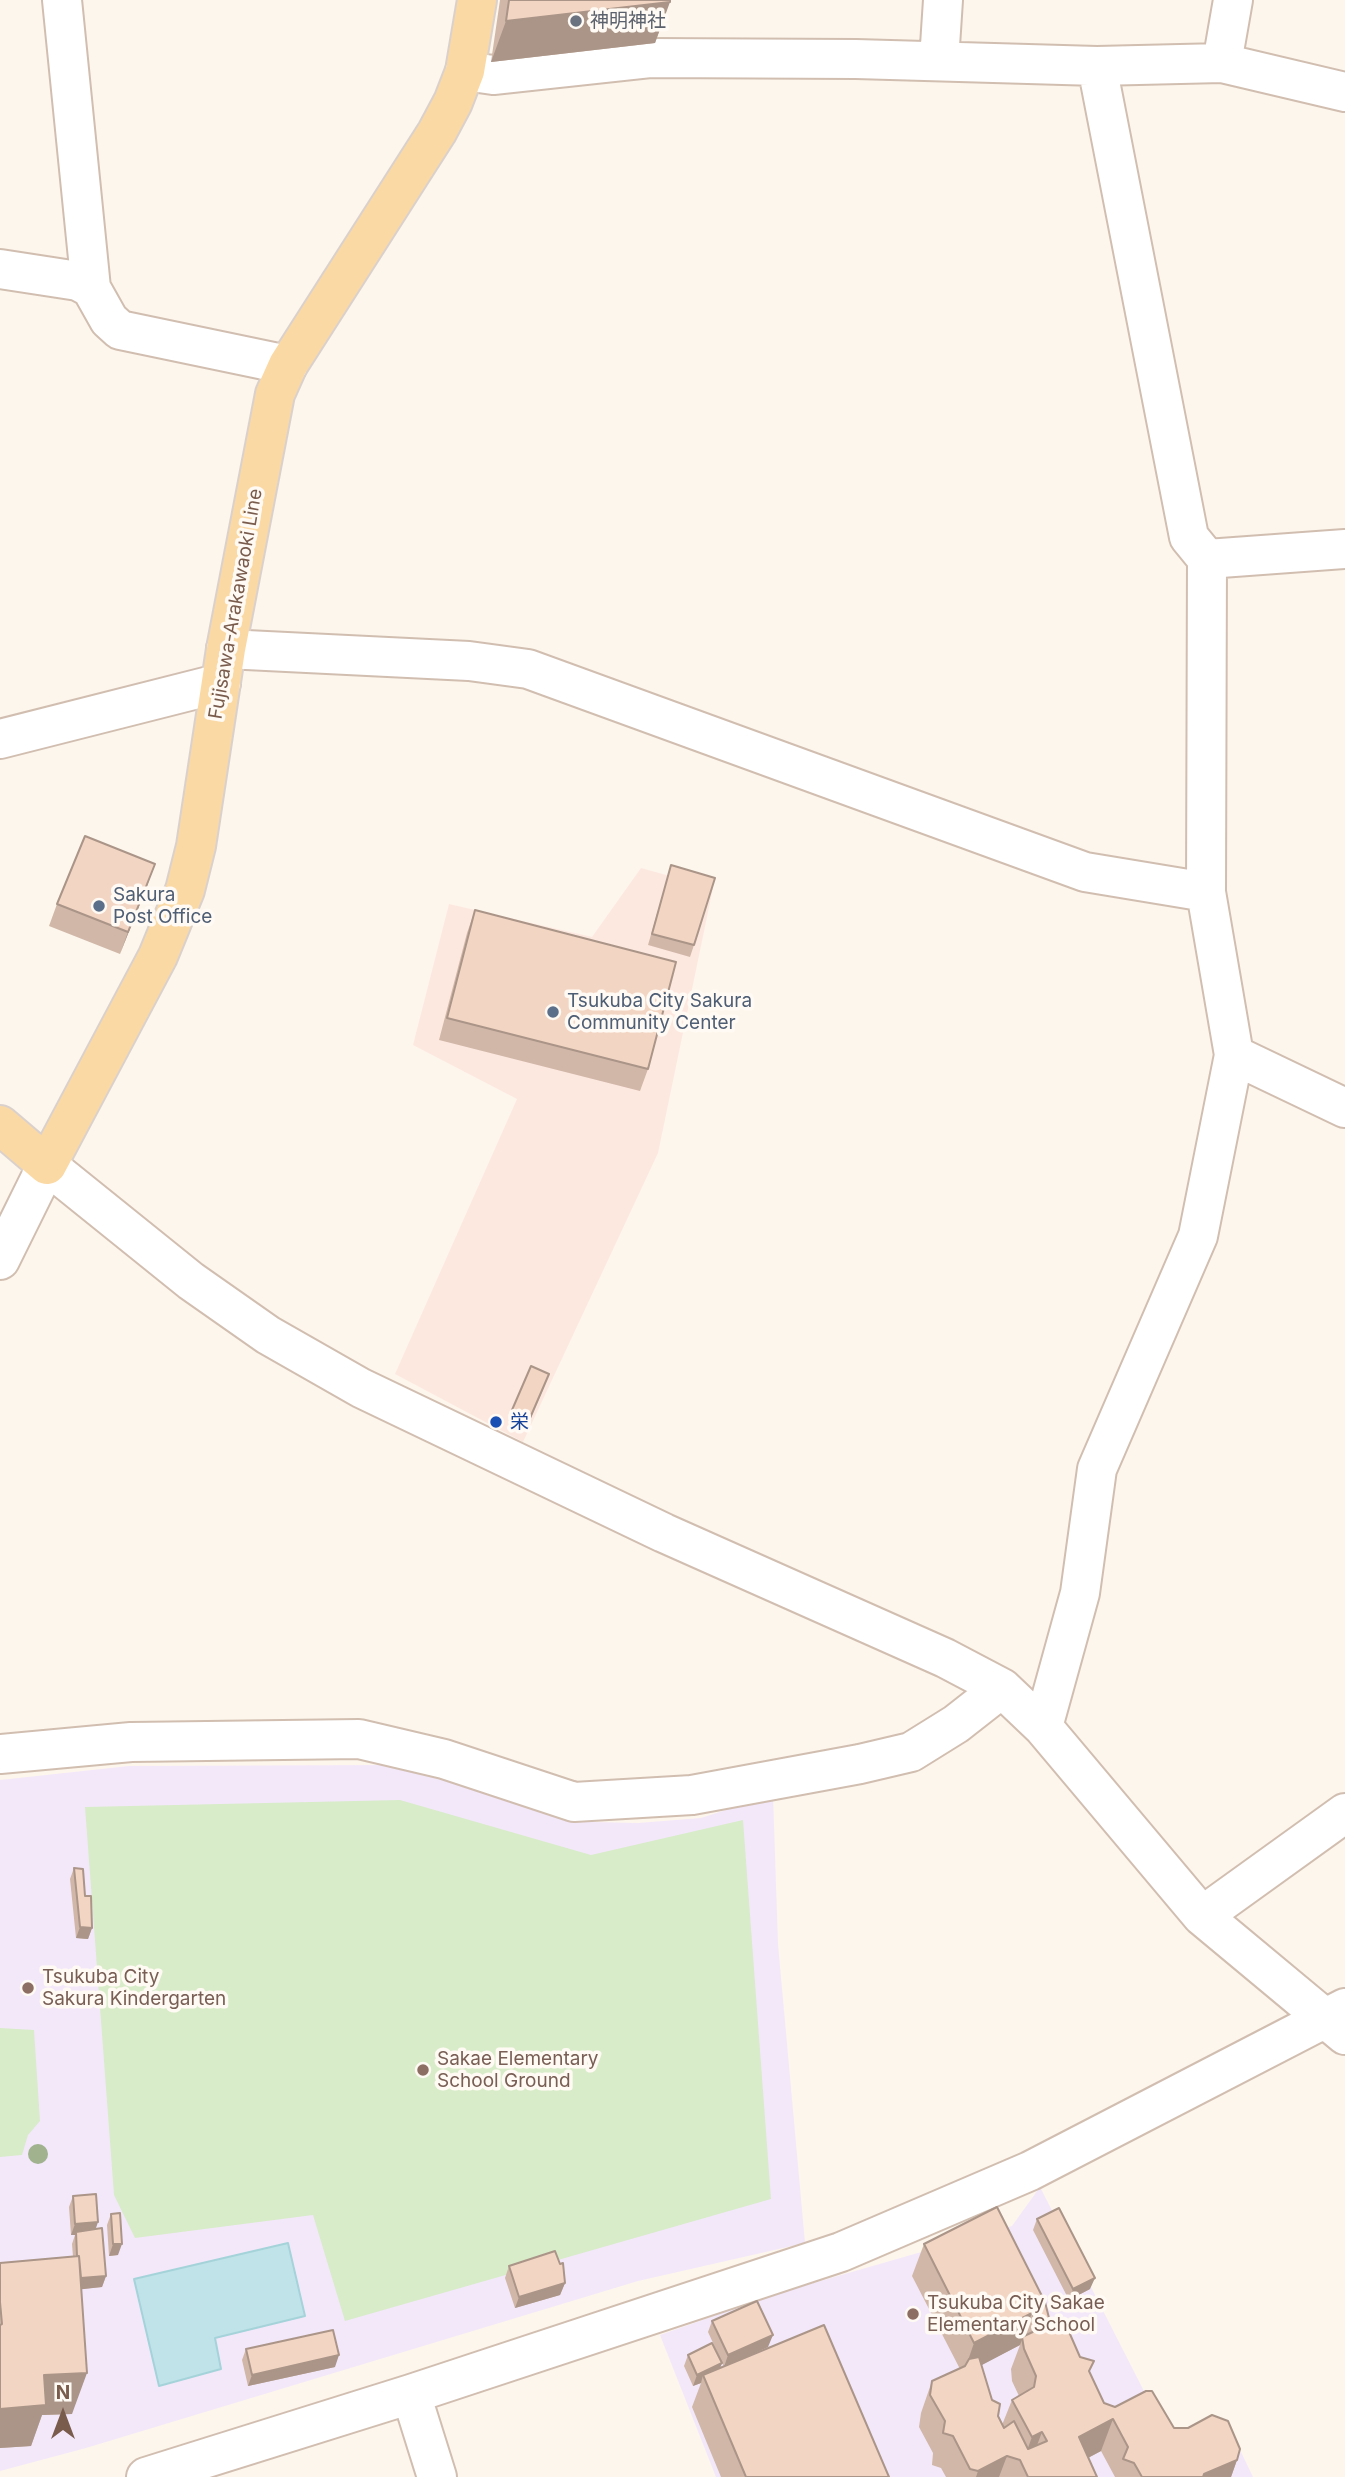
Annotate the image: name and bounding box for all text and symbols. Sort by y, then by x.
place label: 神明神社 [590,10,666,32]
marker: 神明神社 [568,13,584,29]
street label: Fujisawa-Arakawaoki Line [204,487,268,721]
place label: Sakura Post Office [113,884,212,928]
marker: Sakura Post Office [91,898,107,914]
place label: Tsukuba City Sakura Community Center [567,990,752,1034]
marker: Tsukuba City Sakura Community Center [545,1004,561,1020]
place label: 栄 [510,1411,529,1433]
marker: 栄 [488,1414,504,1430]
place label: Tsukuba City Sakura Kindergarten [42,1966,226,2010]
marker: Tsukuba City Sakura Kindergarten [20,1980,36,1996]
place label: Sakae Elementary School Ground [437,2048,599,2092]
marker: Sakae Elementary School Ground [415,2062,431,2078]
place label: Tsukuba City Sakae Elementary School [927,2292,1105,2336]
marker: Tsukuba City Sakae Elementary School [905,2306,921,2322]
north arrow [28,2379,98,2449]
text: N [56,2381,70,2404]

